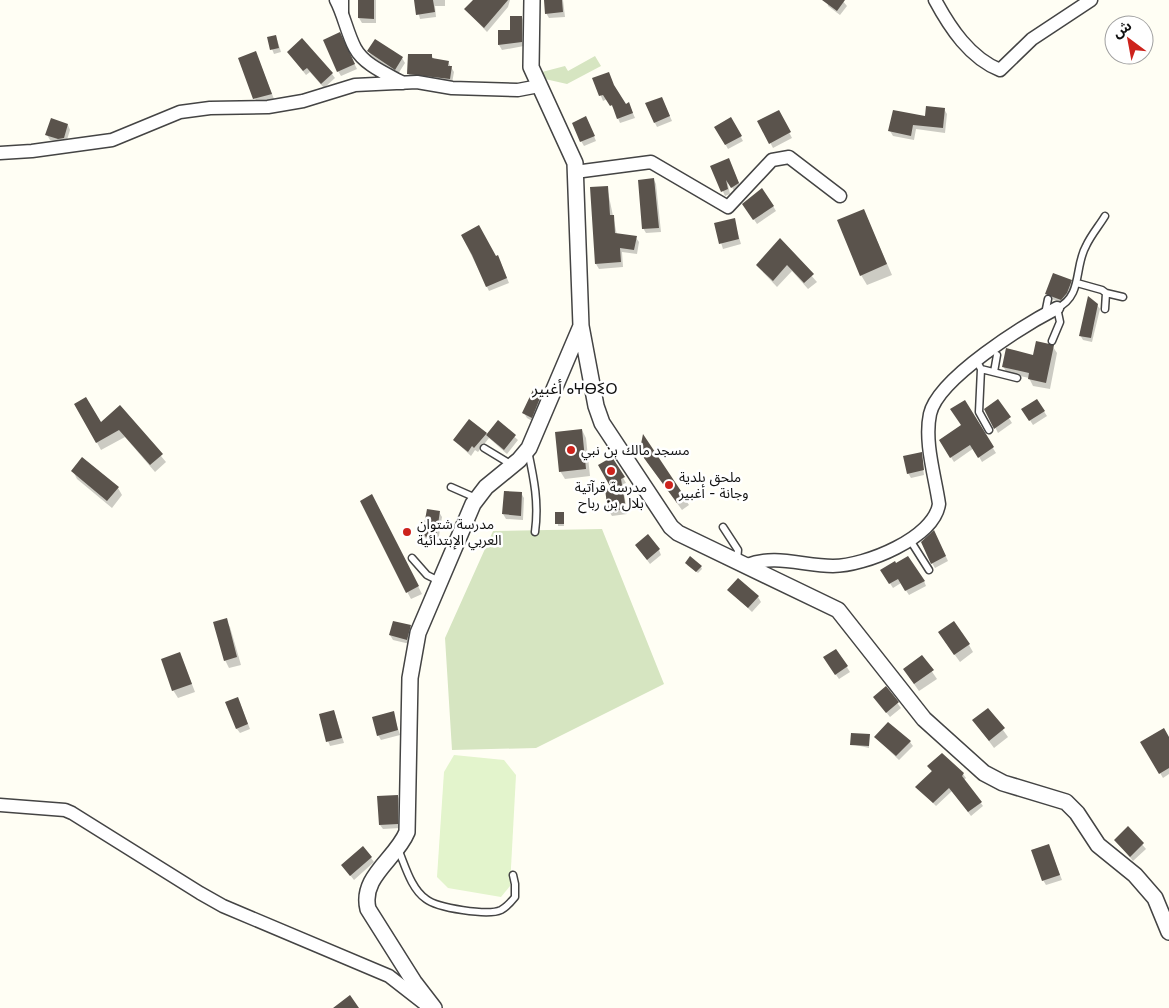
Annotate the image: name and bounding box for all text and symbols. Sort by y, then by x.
north arrow [1104,15,1154,65]
text: ش [1109,16,1135,42]
district label: أغبير ⴰⵖⴱⵉⵔ [531,378,618,398]
place label: مسجد مالك بن نبي [581,441,690,461]
marker: مسجد مالك بن نبي [565,444,577,456]
marker: مدرسة قرآتية بلال بن رباح [605,465,617,477]
place label: ملحق بلدية وجانة - أغبير [678,468,749,502]
place label: مدرسة قرآتية بلال بن رباح [575,478,647,514]
marker: ملحق بلدية وجانة - أغبير [663,479,675,491]
place label: مدرسة شتوان العربي الإبتدائية [417,515,502,551]
marker: مدرسة شتوان العربي الإبتدائية [401,526,413,538]

